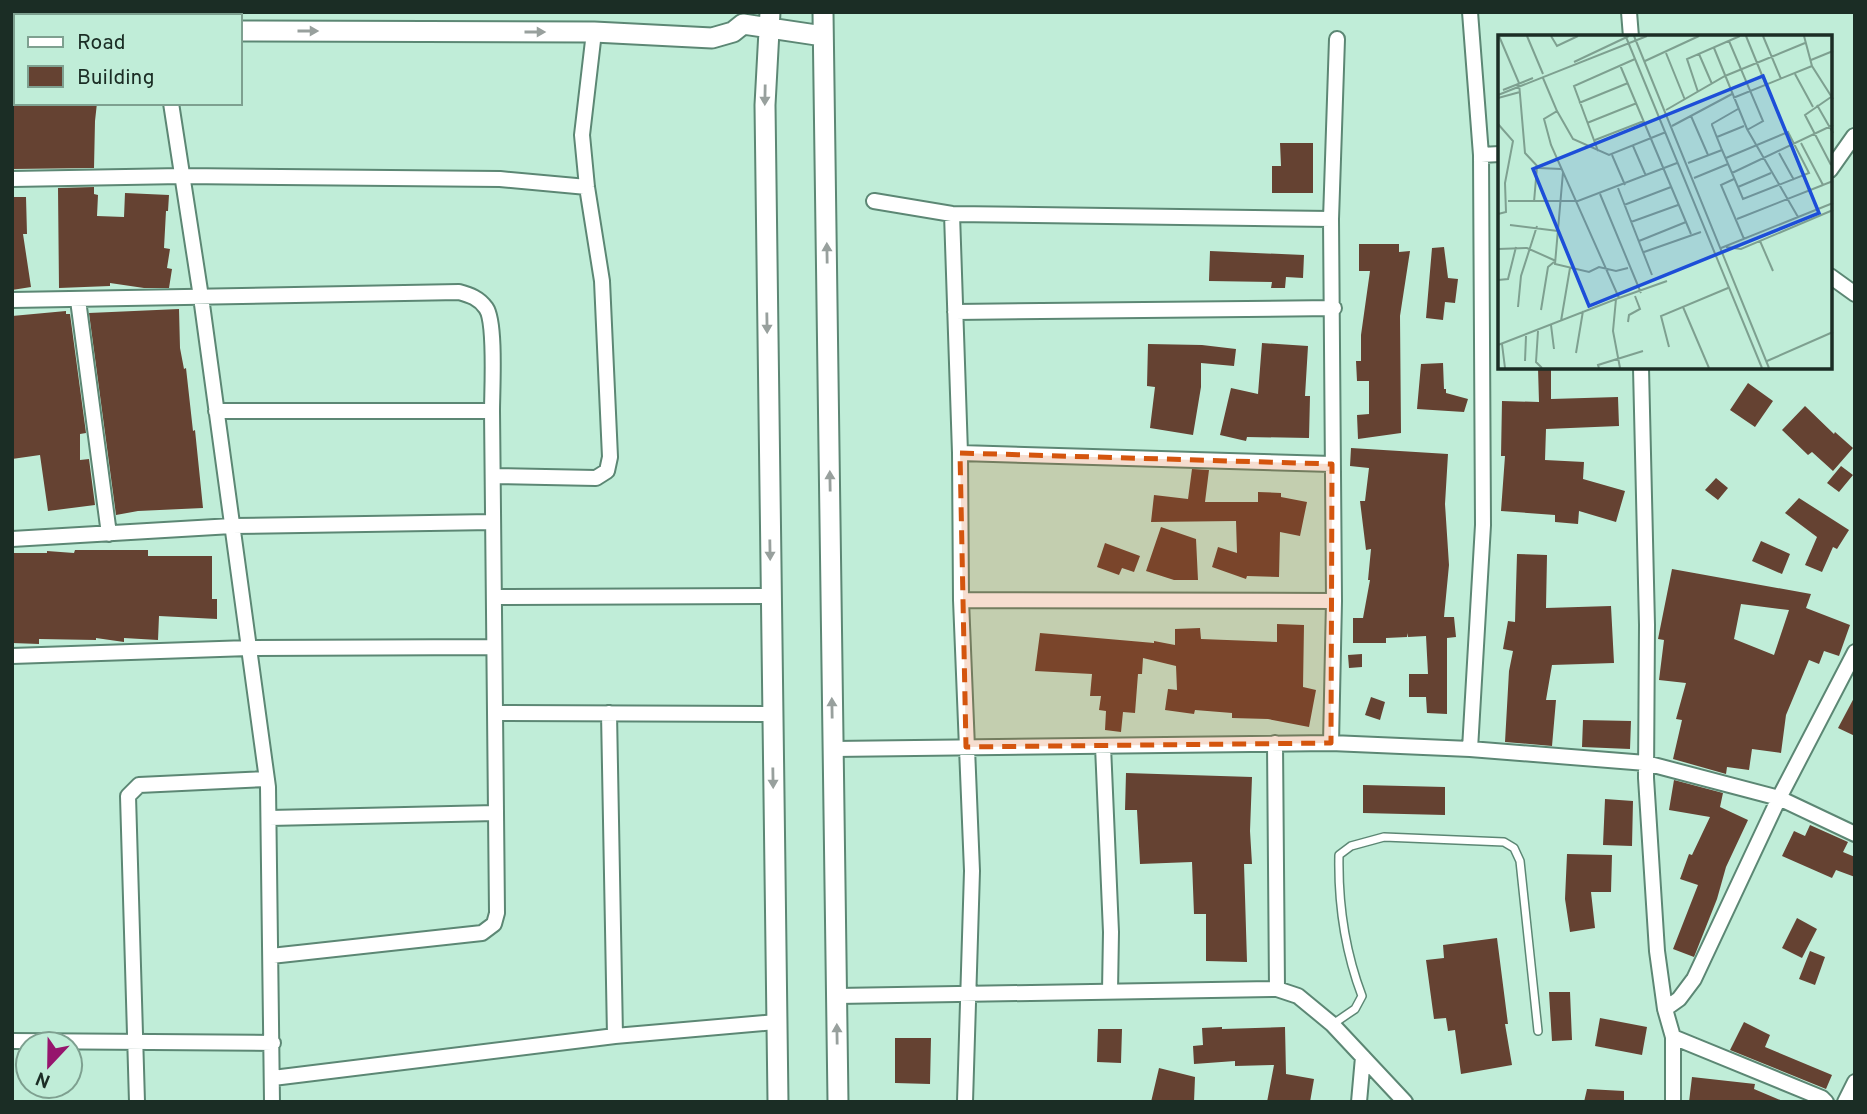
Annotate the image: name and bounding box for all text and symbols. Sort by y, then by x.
legend [14,14,242,105]
one-way arrow [297,25,319,37]
one-way arrow [525,26,547,38]
text: Road [77,30,126,57]
inset map [1498,35,1832,369]
text: Building [77,65,155,92]
one-way arrow [760,85,771,107]
one-way arrow [821,242,833,264]
one-way arrow [762,312,773,334]
one-way arrow [824,469,835,491]
one-way arrow [764,540,776,562]
one-way arrow [827,697,838,719]
one-way arrow [767,767,779,789]
one-way arrow [831,1022,843,1044]
north arrow [14,1030,84,1100]
text: N [33,1065,54,1093]

